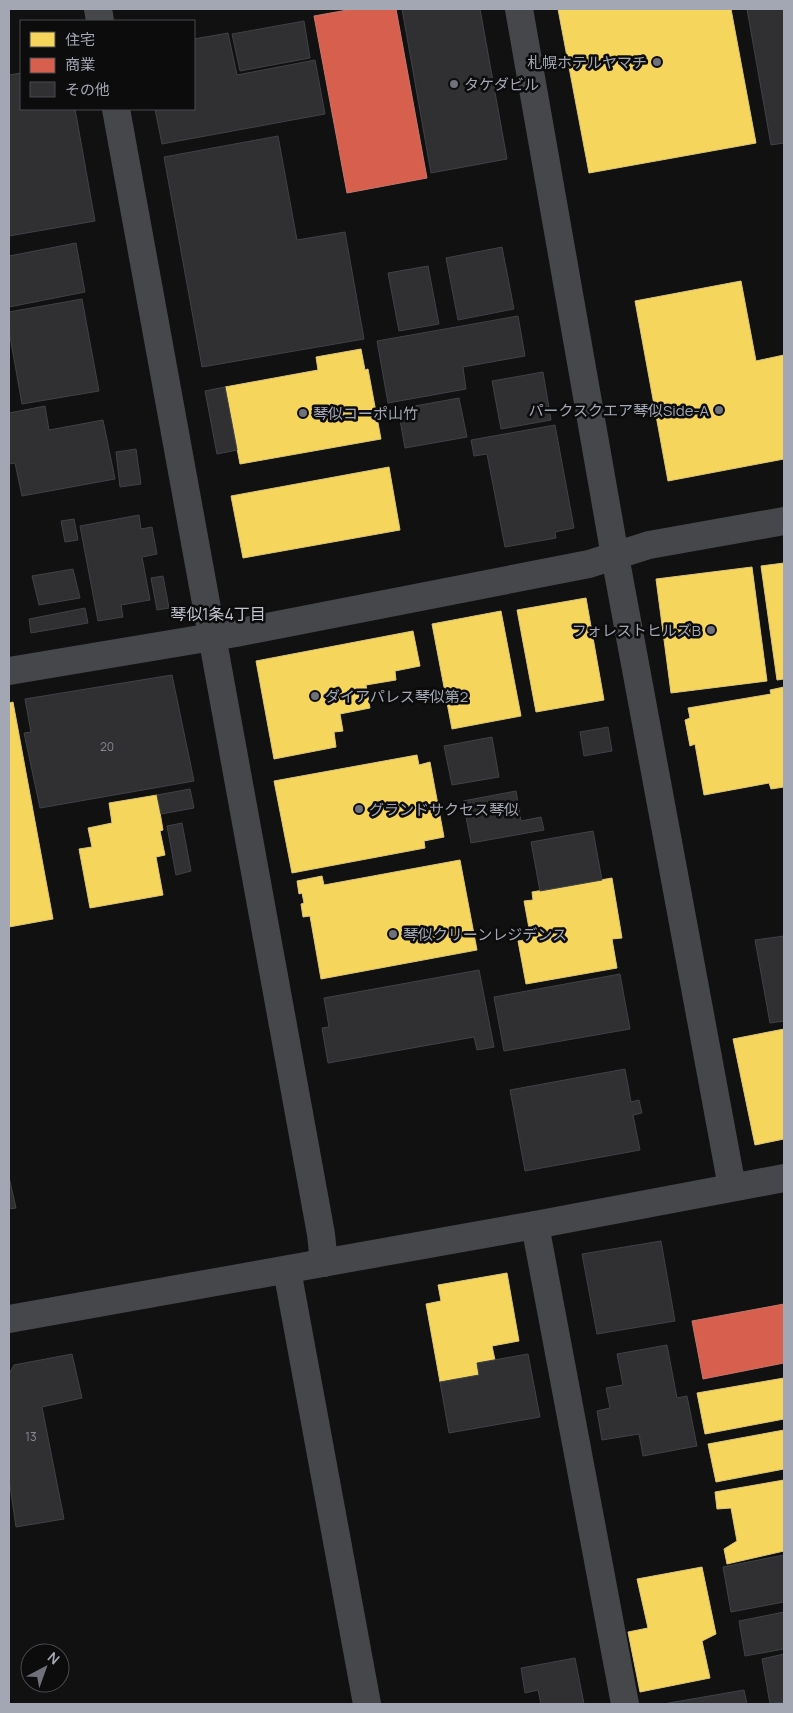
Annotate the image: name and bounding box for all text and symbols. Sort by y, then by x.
legend [20,20,195,110]
text: 住宅 [65,29,95,50]
place label: 札幌ホテルヤマチ [527,52,647,73]
text: 商業 [65,54,95,75]
marker: 札幌ホテルヤマチ [651,56,663,68]
place label: タケダビル [464,74,539,95]
marker: タケダビル [448,78,460,90]
text: その他 [65,79,110,100]
place label: パークスクエア琴似Side-A [529,400,709,421]
place label: 琴似コーポ山竹 [313,403,418,424]
marker: パークスクエア琴似Side-A [713,404,725,416]
marker: 琴似コーポ山竹 [297,407,309,419]
district label: 琴似1条4丁目 [170,603,266,625]
place label: フォレストヒルズB [572,620,701,641]
marker: フォレストヒルズB [705,624,717,636]
place label: ダイアパレス琴似第2 [325,686,468,707]
marker: ダイアパレス琴似第2 [309,690,321,702]
house number: 20 [100,738,114,755]
place label: グランドサクセス琴似 [369,799,519,820]
marker: グランドサクセス琴似 [353,803,365,815]
place label: 琴似クリーンレジデンス [403,924,567,945]
marker: 琴似クリーンレジデンス [387,928,399,940]
house number: 13 [25,1428,37,1445]
north arrow [20,1643,70,1693]
text: N [44,1647,64,1668]

